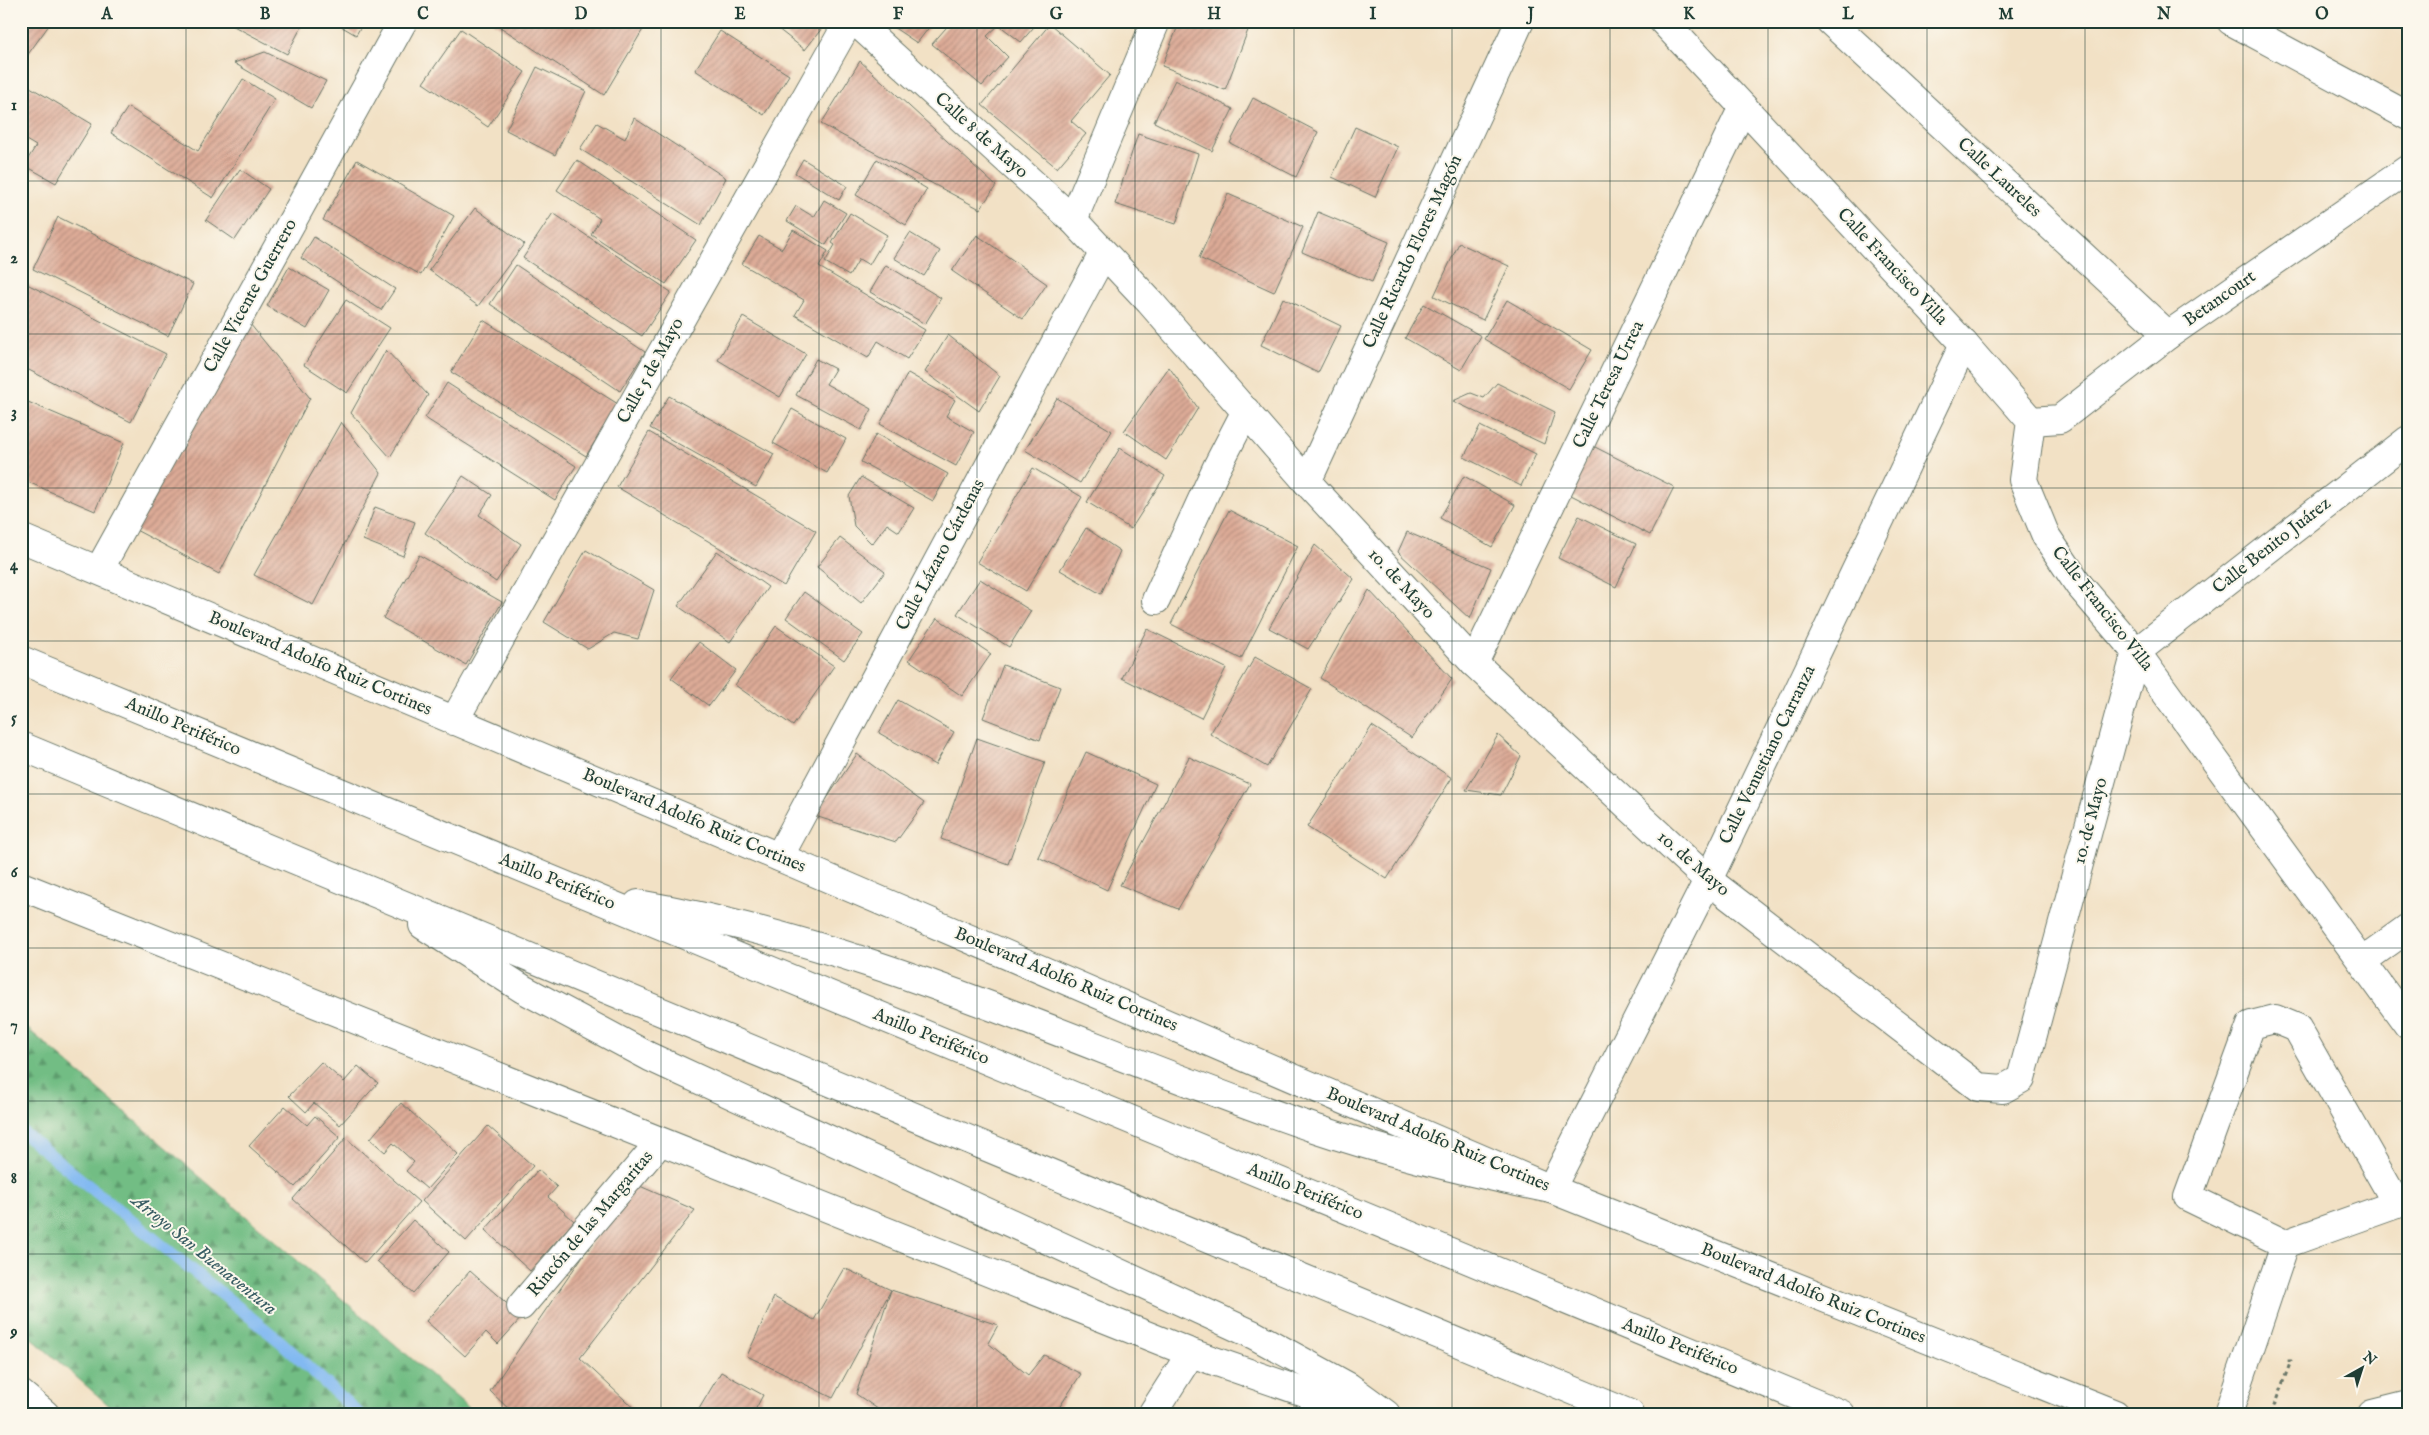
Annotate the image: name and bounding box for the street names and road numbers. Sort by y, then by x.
street label: Calle 8 de Mayo [929,88,1033,184]
street label: Calle Laureles [1952,133,2046,223]
street label: Calle Ricardo Flores Magón [1358,151,1468,352]
street label: Calle Francisco Villa [1832,203,1952,331]
street label: Calle Vicente Guerrero [199,215,303,377]
street label: Betancourt [2179,266,2261,332]
street label: Calle 5 de Mayo [612,314,690,428]
street label: Calle Teresa Urrea [1568,317,1650,453]
street label: Calle Lázaro Cárdenas [891,475,991,635]
street label: Calle Benito Juárez [2208,493,2336,599]
street label: Calle Francisco Villa [2046,542,2158,676]
street label: 1o. de Mayo [1362,544,1440,625]
street label: Boulevard Adolfo Ruiz Cortines [205,606,435,722]
street label: Calle Venustiano Carranza [1715,662,1821,848]
street label: Anillo Periférico [121,692,245,762]
street label: Boulevard Adolfo Ruiz Cortines [579,763,809,879]
street label: 1o. de Mayo [2068,775,2114,867]
street label: 1o. de Mayo [1652,826,1734,902]
street label: Anillo Periférico [495,848,619,916]
street label: Boulevard Adolfo Ruiz Cortines [951,922,1181,1038]
street label: Anillo Periférico [869,1003,993,1071]
street label: Boulevard Adolfo Ruiz Cortines [1323,1082,1553,1198]
street label: Rincón de las Margaritas [523,1146,659,1302]
street label: Anillo Periférico [1243,1158,1367,1226]
street label: Boulevard Adolfo Ruiz Cortines [1697,1238,1929,1350]
street label: Anillo Periférico [1618,1313,1742,1381]

